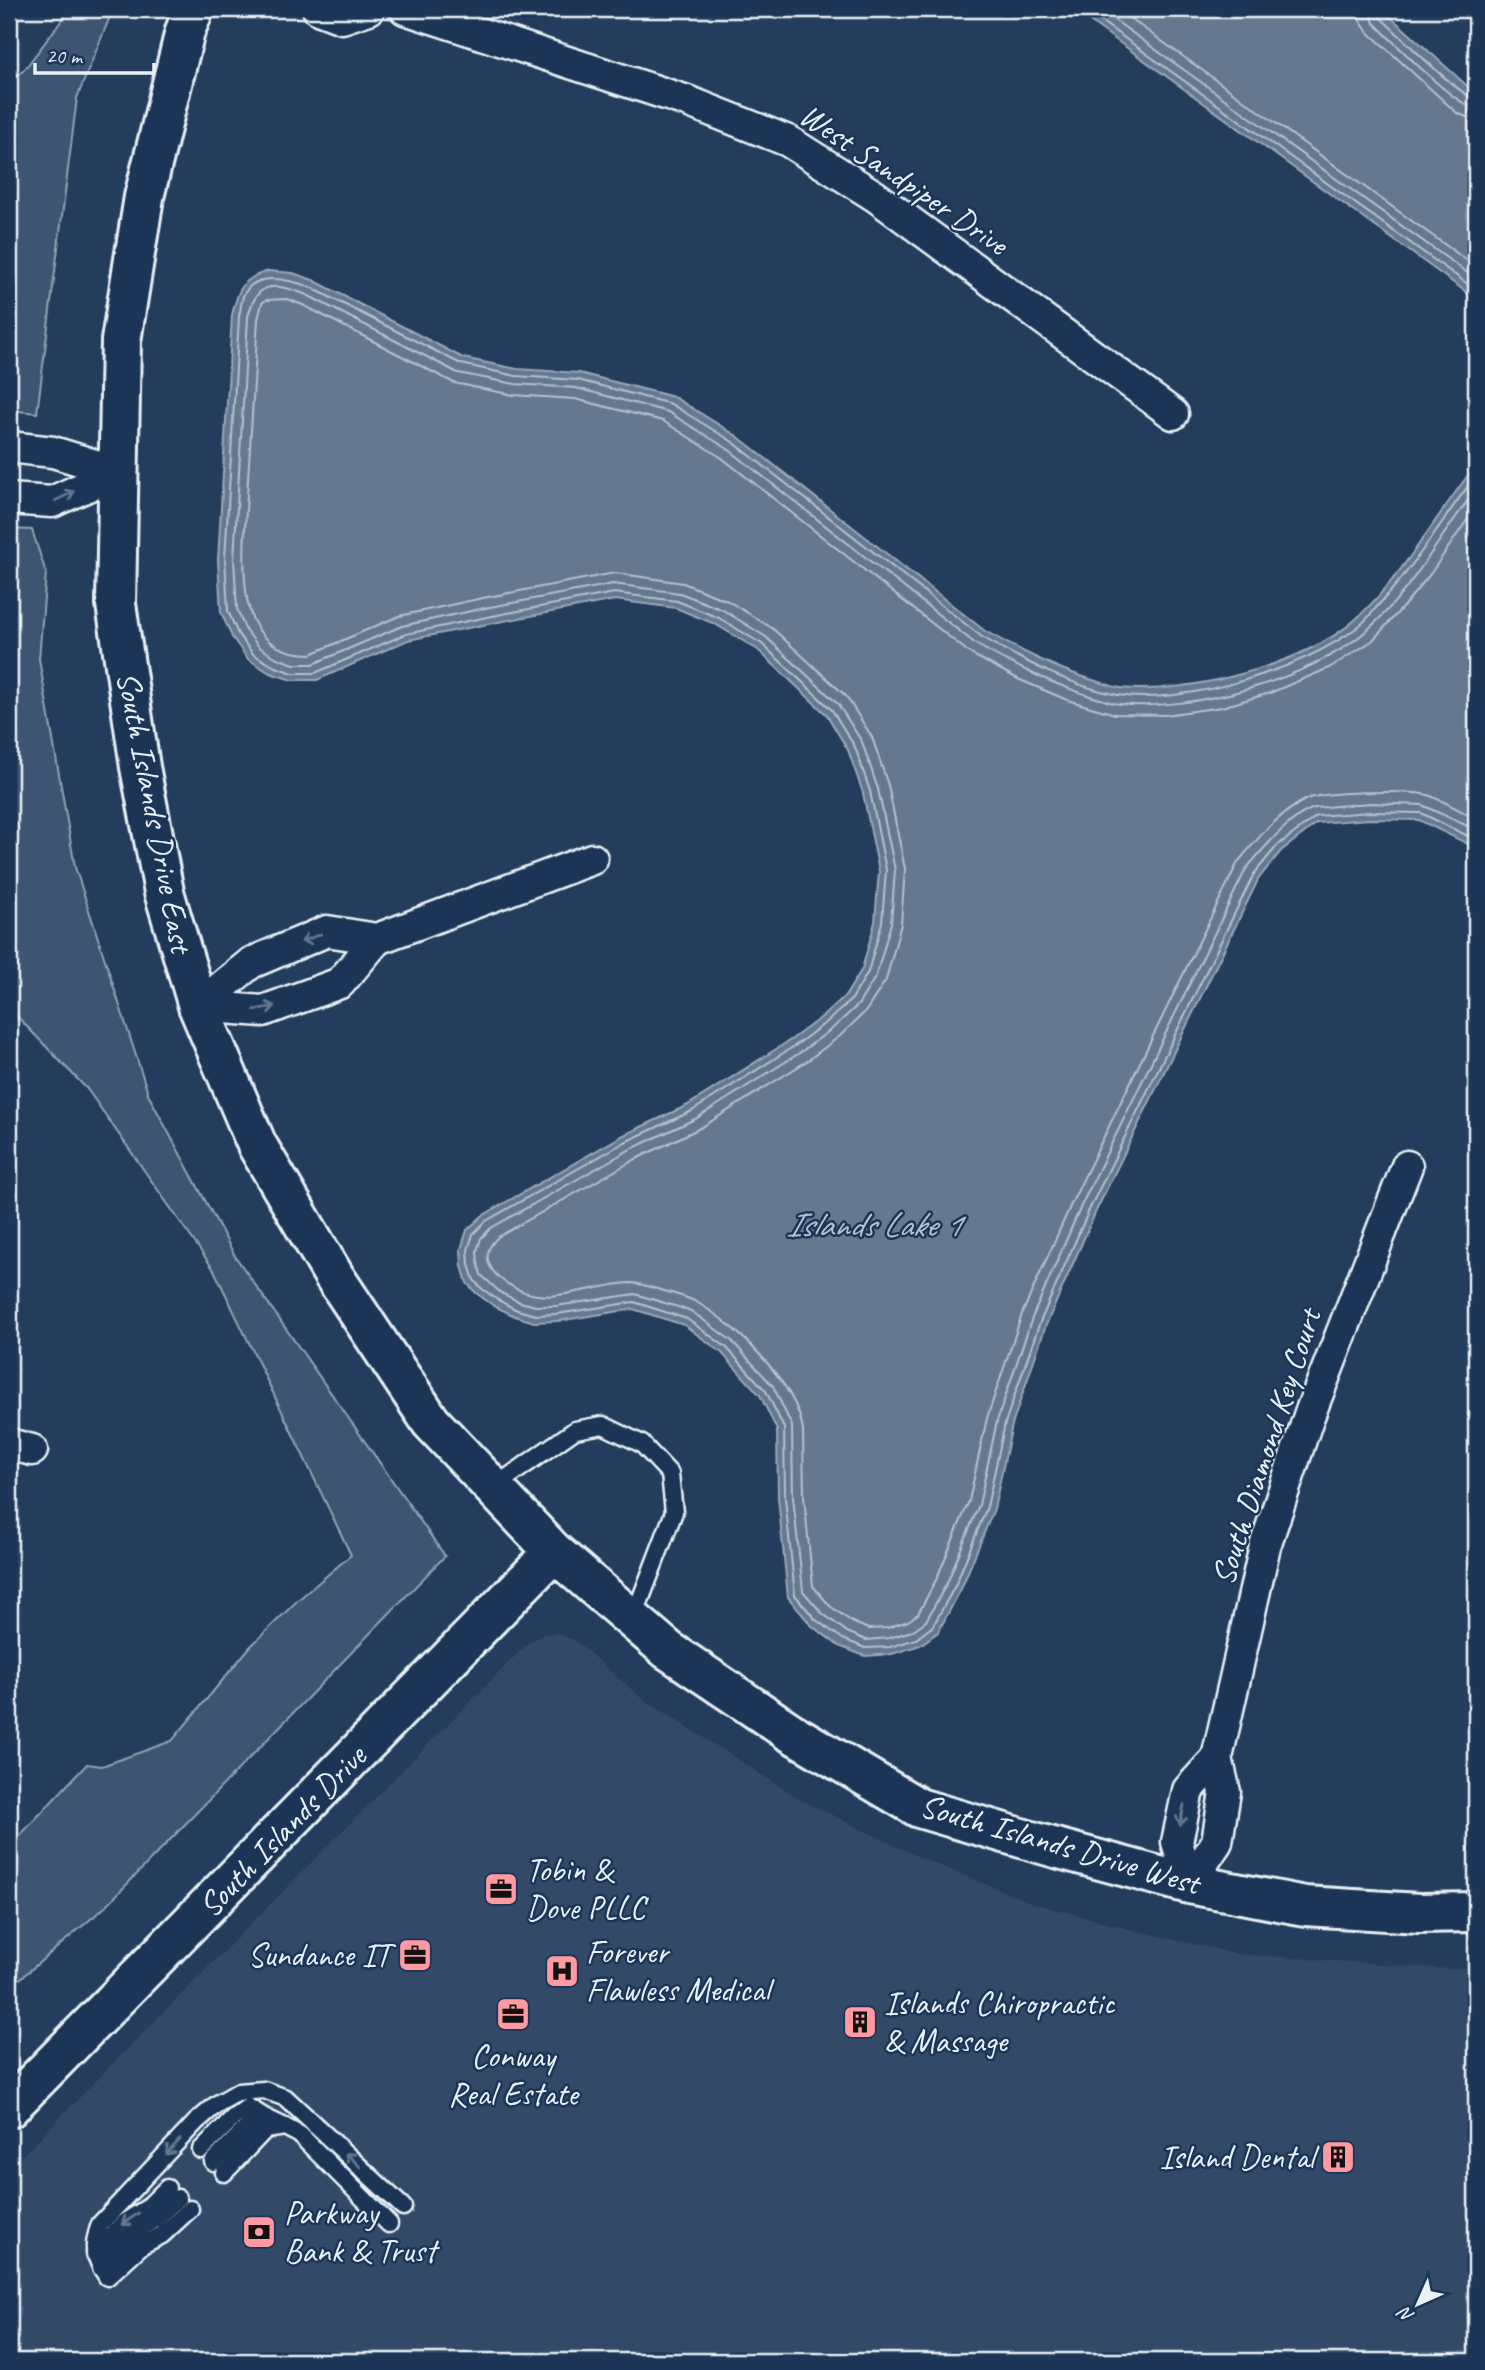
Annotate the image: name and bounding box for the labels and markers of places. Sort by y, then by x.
place label: Tobin & Dove PLLC [526,1849,649,1929]
office icon: Tobin & Dove PLLC [482,1870,520,1908]
place label: Forever Flawless Medical [586,1931,775,2011]
place label: Sundance IT [248,1934,397,1976]
office icon: Sundance IT [396,1936,434,1974]
hospital icon: Forever Flawless Medical [543,1952,581,1990]
place label: Islands Chiropractic & Massage [884,1982,1116,2062]
office icon: Conway Real Estate [494,1995,532,2033]
building icon: Islands Chiropractic & Massage [841,2003,879,2041]
place label: Conway Real Estate [448,2035,580,2115]
place label: Island Dental [1159,2136,1319,2178]
building icon: Island Dental [1319,2138,1357,2176]
place label: Parkway Bank & Trust [284,2192,440,2272]
bank icon: Parkway Bank & Trust [240,2213,278,2251]

